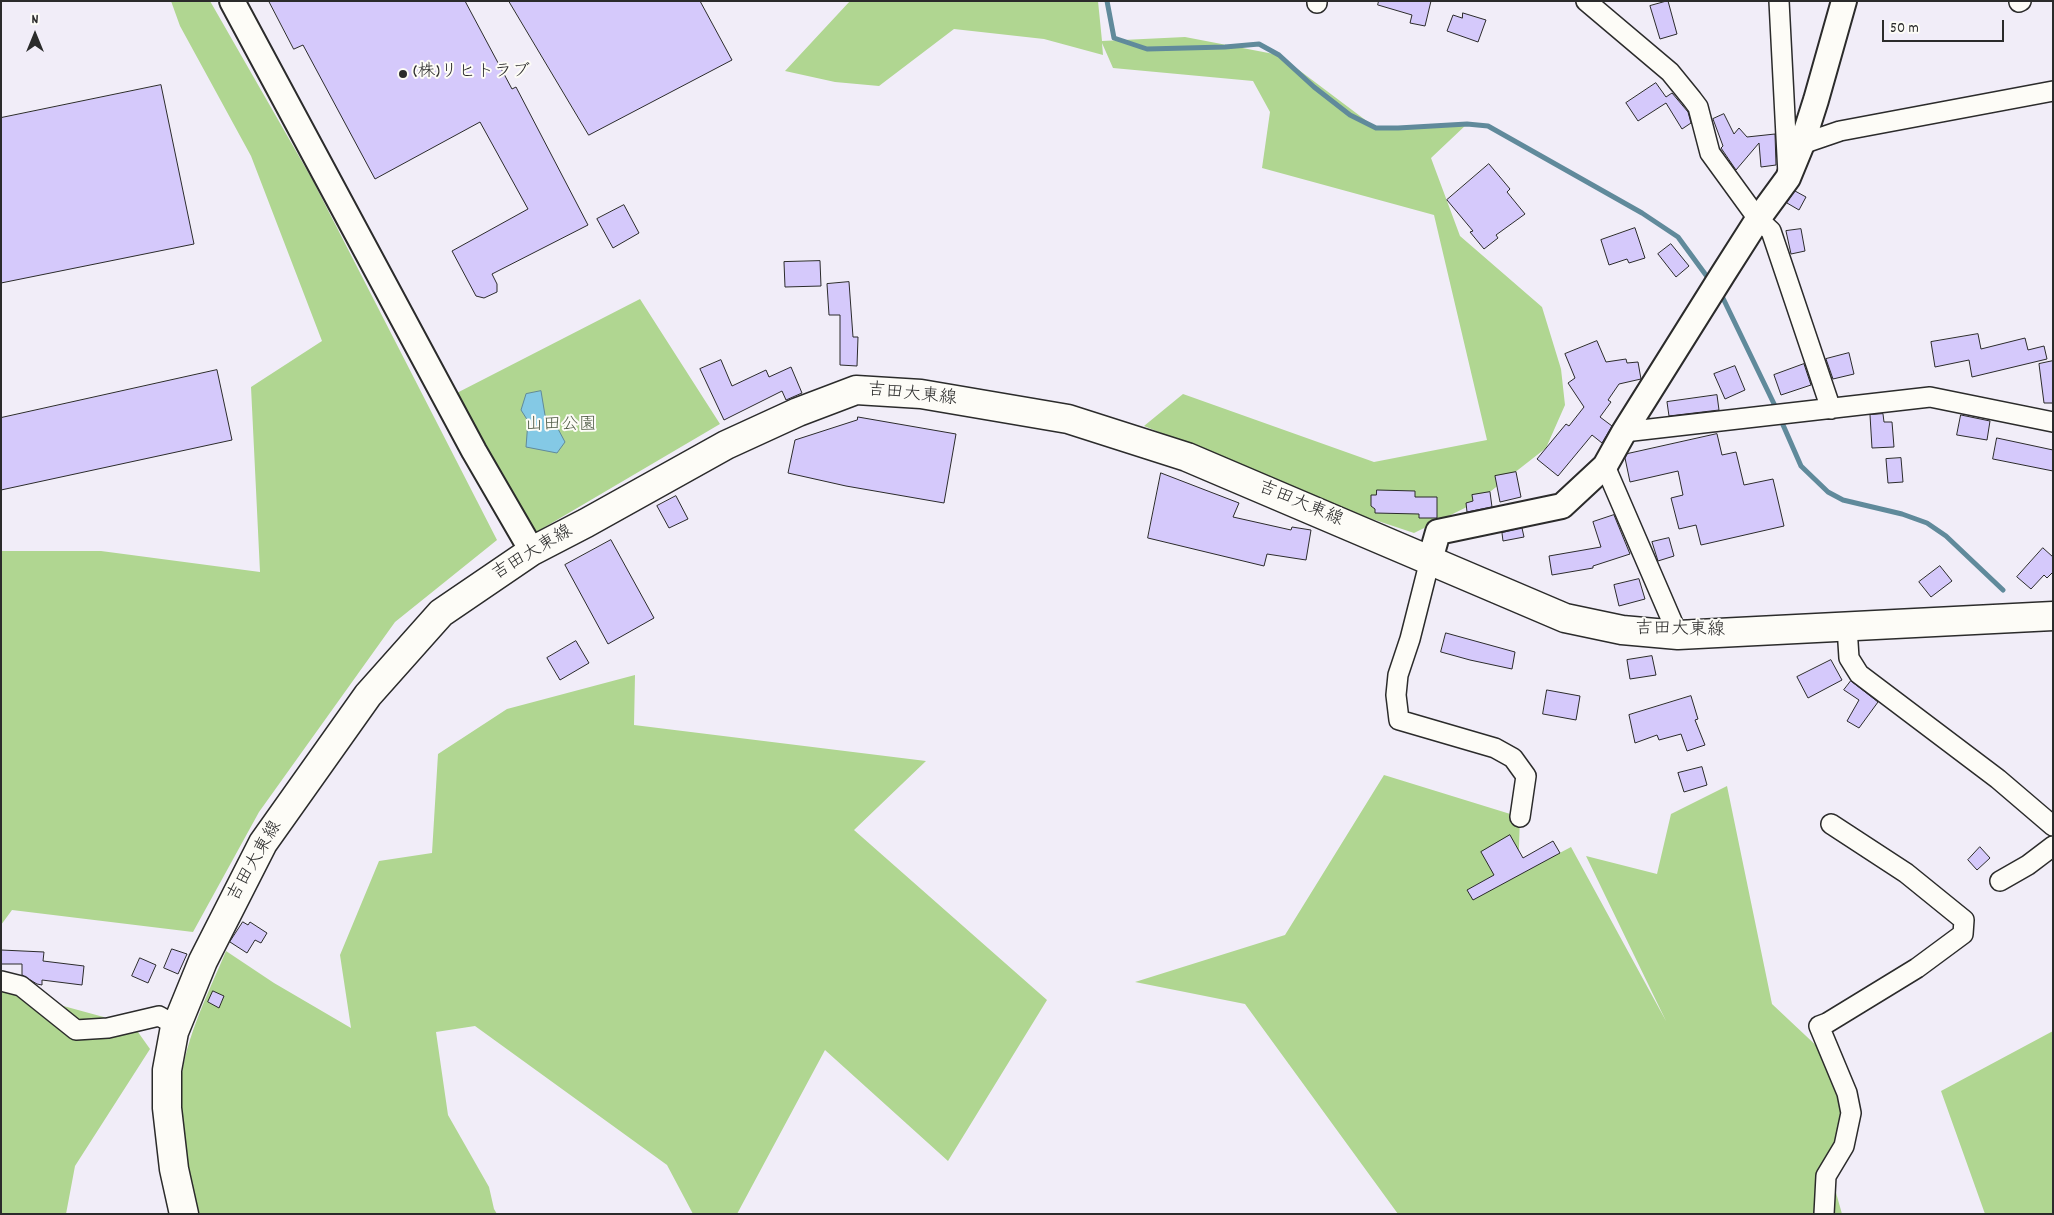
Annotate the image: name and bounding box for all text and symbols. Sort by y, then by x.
north arrow [10,10,60,60]
text: N [32,10,38,30]
scale bar [1884,10,2006,42]
text: 50 m [1890,18,1919,40]
place label: (株)リヒトラブ [413,63,530,85]
marker: (株)リヒトラブ [397,68,409,80]
street label: 吉田大東線 [866,381,958,411]
park label: 山田公園 [525,416,597,438]
street label: 吉田大東線 [1254,477,1346,533]
street label: 吉田大東線 [489,522,577,586]
street label: 吉田大東線 [1635,619,1725,643]
street label: 吉田大東線 [224,818,288,906]

